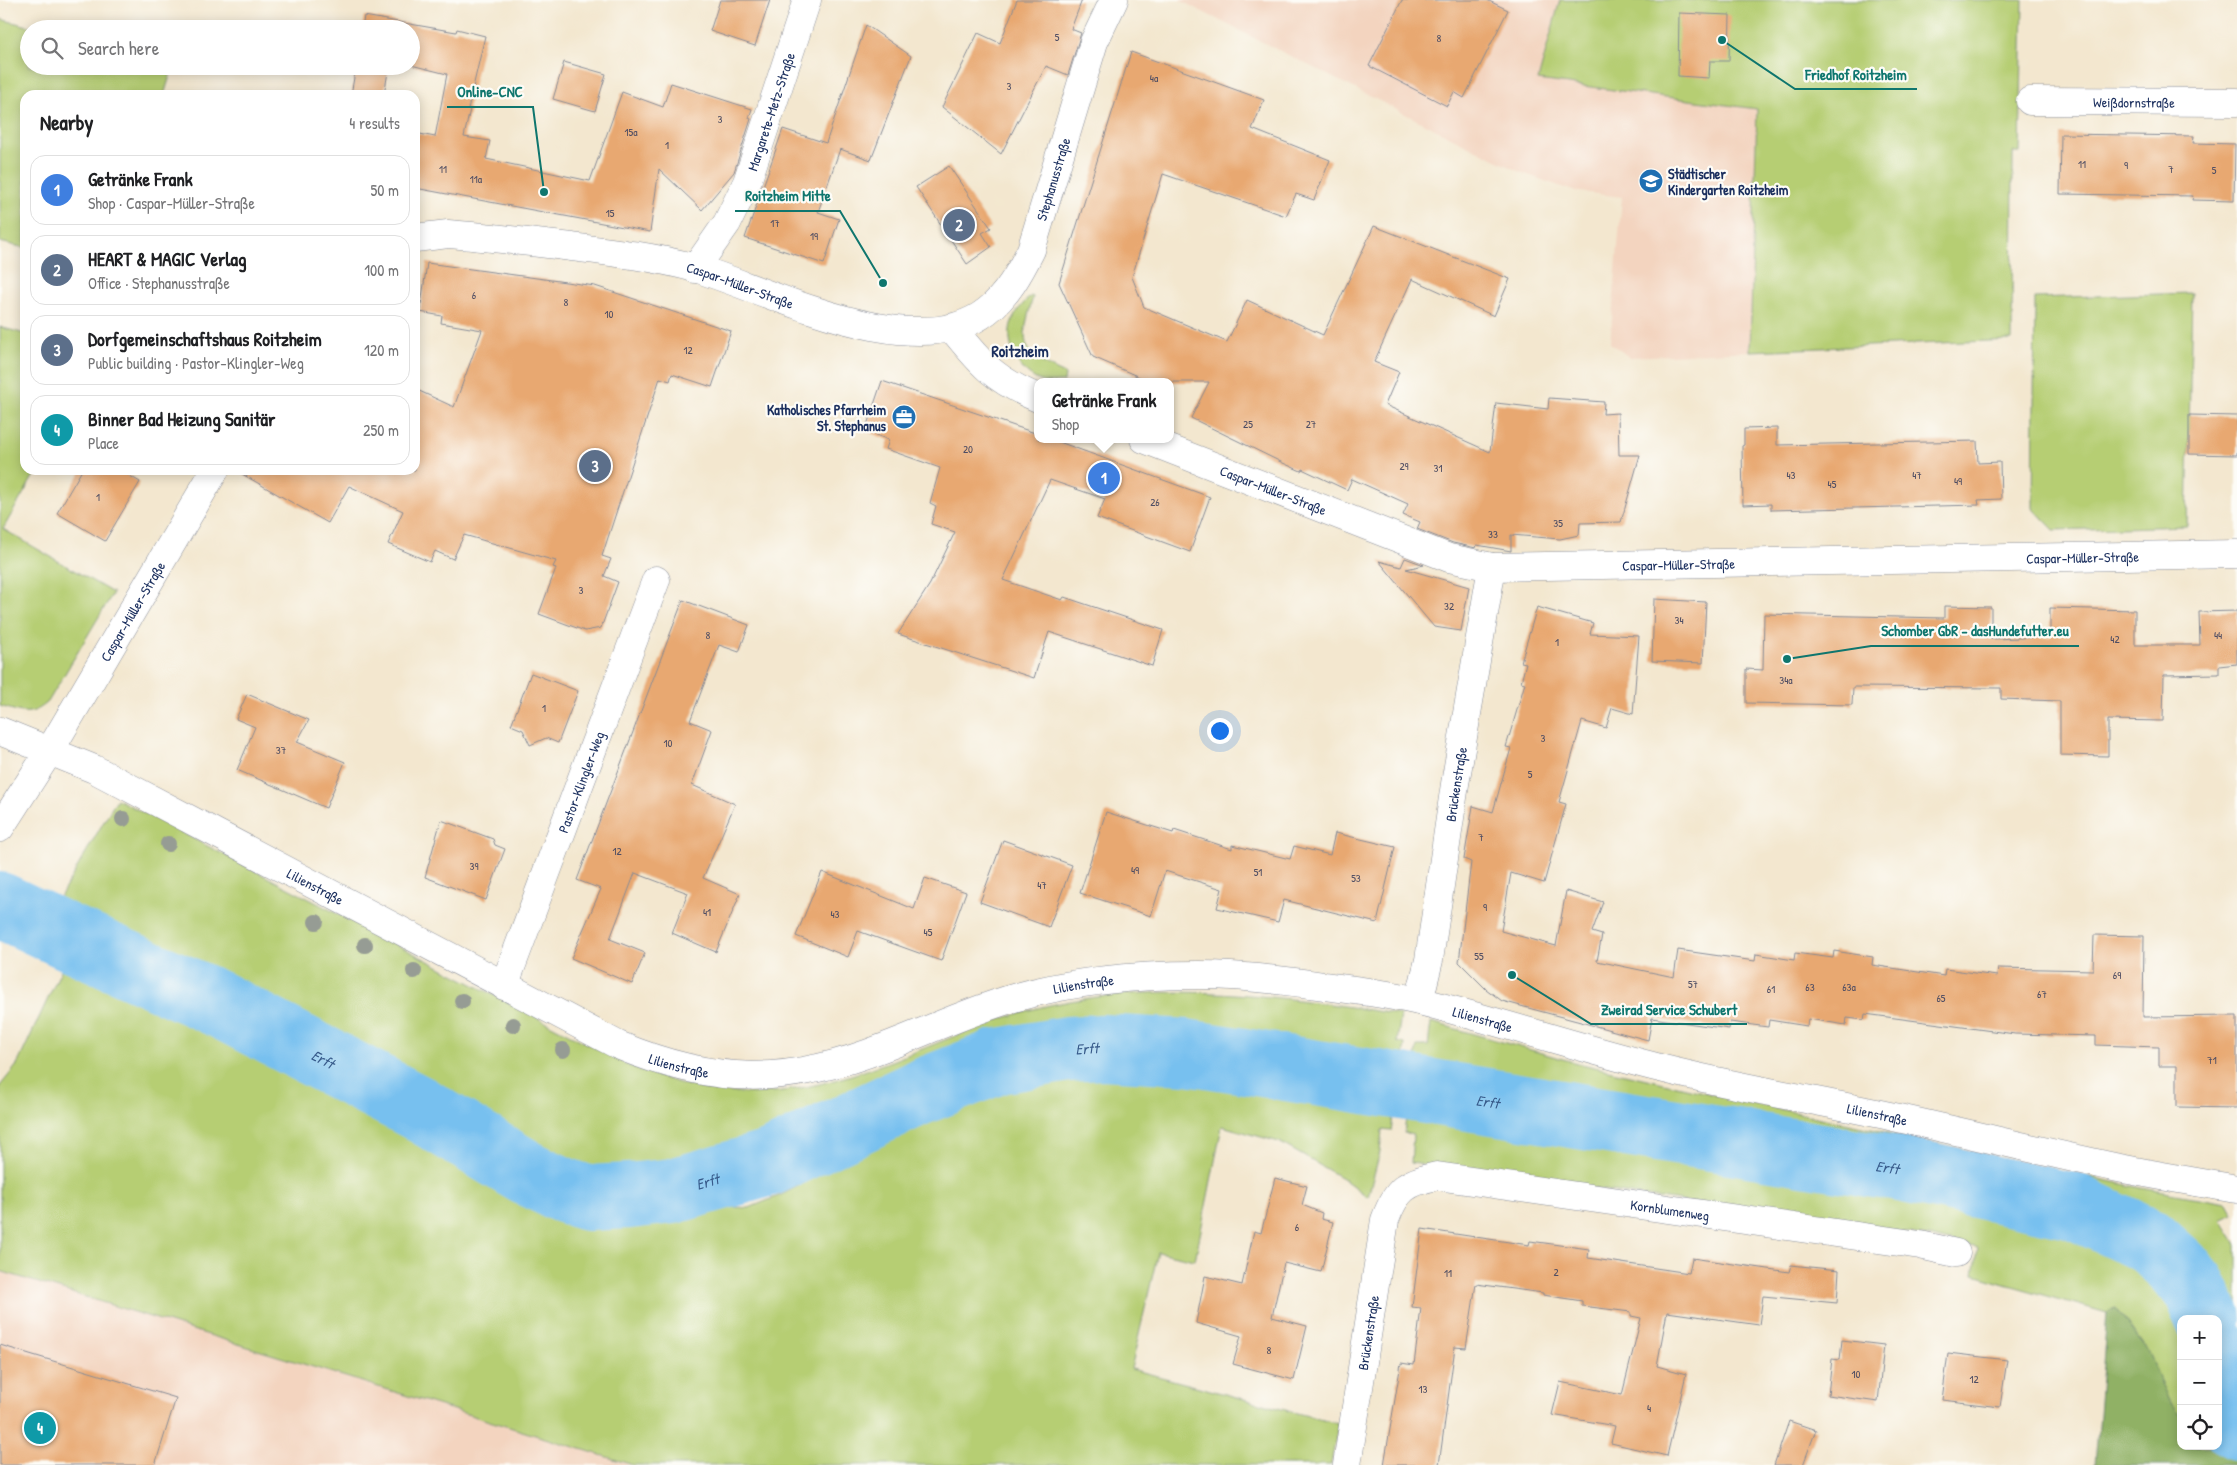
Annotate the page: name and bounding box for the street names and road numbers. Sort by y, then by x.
street label: Margarete-Metz-Straße [742,49,799,173]
street label: Weißdornstraße [2093,92,2175,112]
street label: Stephanusstraße [1031,135,1074,223]
street label: Caspar-Müller-Straße [685,257,797,313]
street label: Caspar-Müller-Straße [1217,460,1330,519]
street label: Caspar-Müller-Straße [2026,546,2140,568]
street label: Caspar-Müller-Straße [1622,553,1736,575]
street label: Caspar-Müller-Straße [95,557,169,664]
street label: Pastor-Klingler-Weg [553,729,609,835]
street label: Brückenstraße [1440,745,1471,823]
street label: Lilienstraße [284,863,348,909]
street label: Lilienstraße [1051,969,1115,997]
street label: Lilienstraße [1451,1001,1515,1036]
street label: Lilienstraße [647,1048,711,1082]
street label: Lilienstraße [1845,1098,1910,1129]
street label: Kornblumenweg [1629,1194,1711,1225]
street label: Brückenstraße [1352,1293,1383,1371]

